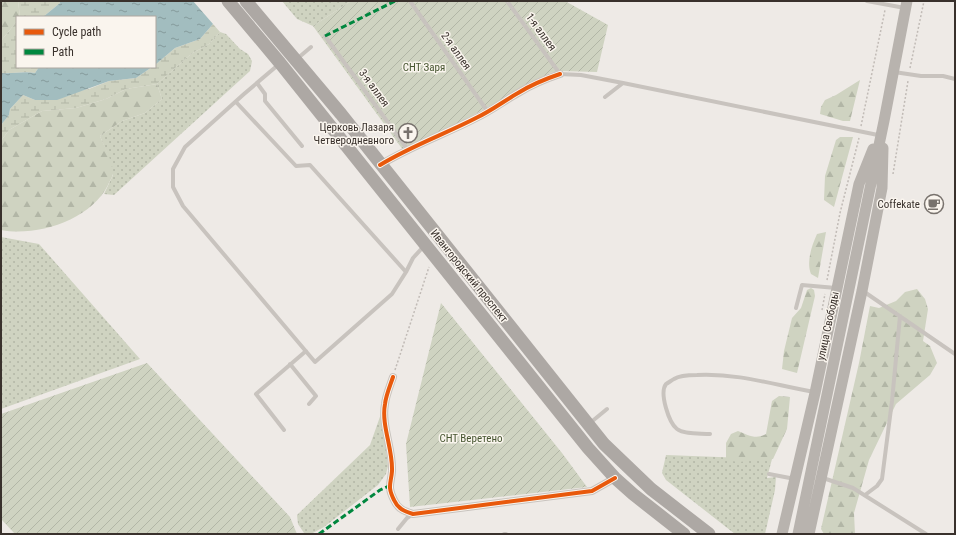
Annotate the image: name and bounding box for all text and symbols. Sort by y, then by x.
street label: 1-я аллея [523,11,559,53]
legend [16,16,156,68]
text: Cycle path [52,25,102,39]
street label: 2-я аллея [438,30,474,72]
text: Path [52,45,74,59]
park label: СНТ Заря [403,61,445,74]
street label: 3-я аллея [356,67,392,109]
place label: Церковь Лазаря Четверодневного [314,121,394,147]
church icon: Церковь Лазаря Четверодневного [397,122,419,144]
cafe icon: Coffekate [923,193,945,215]
place label: Coffekate [878,198,920,211]
street label: Ивангородский проспект [428,227,511,325]
street label: улица Свободы [814,290,842,362]
park label: СНТ Веретено [439,432,503,445]

